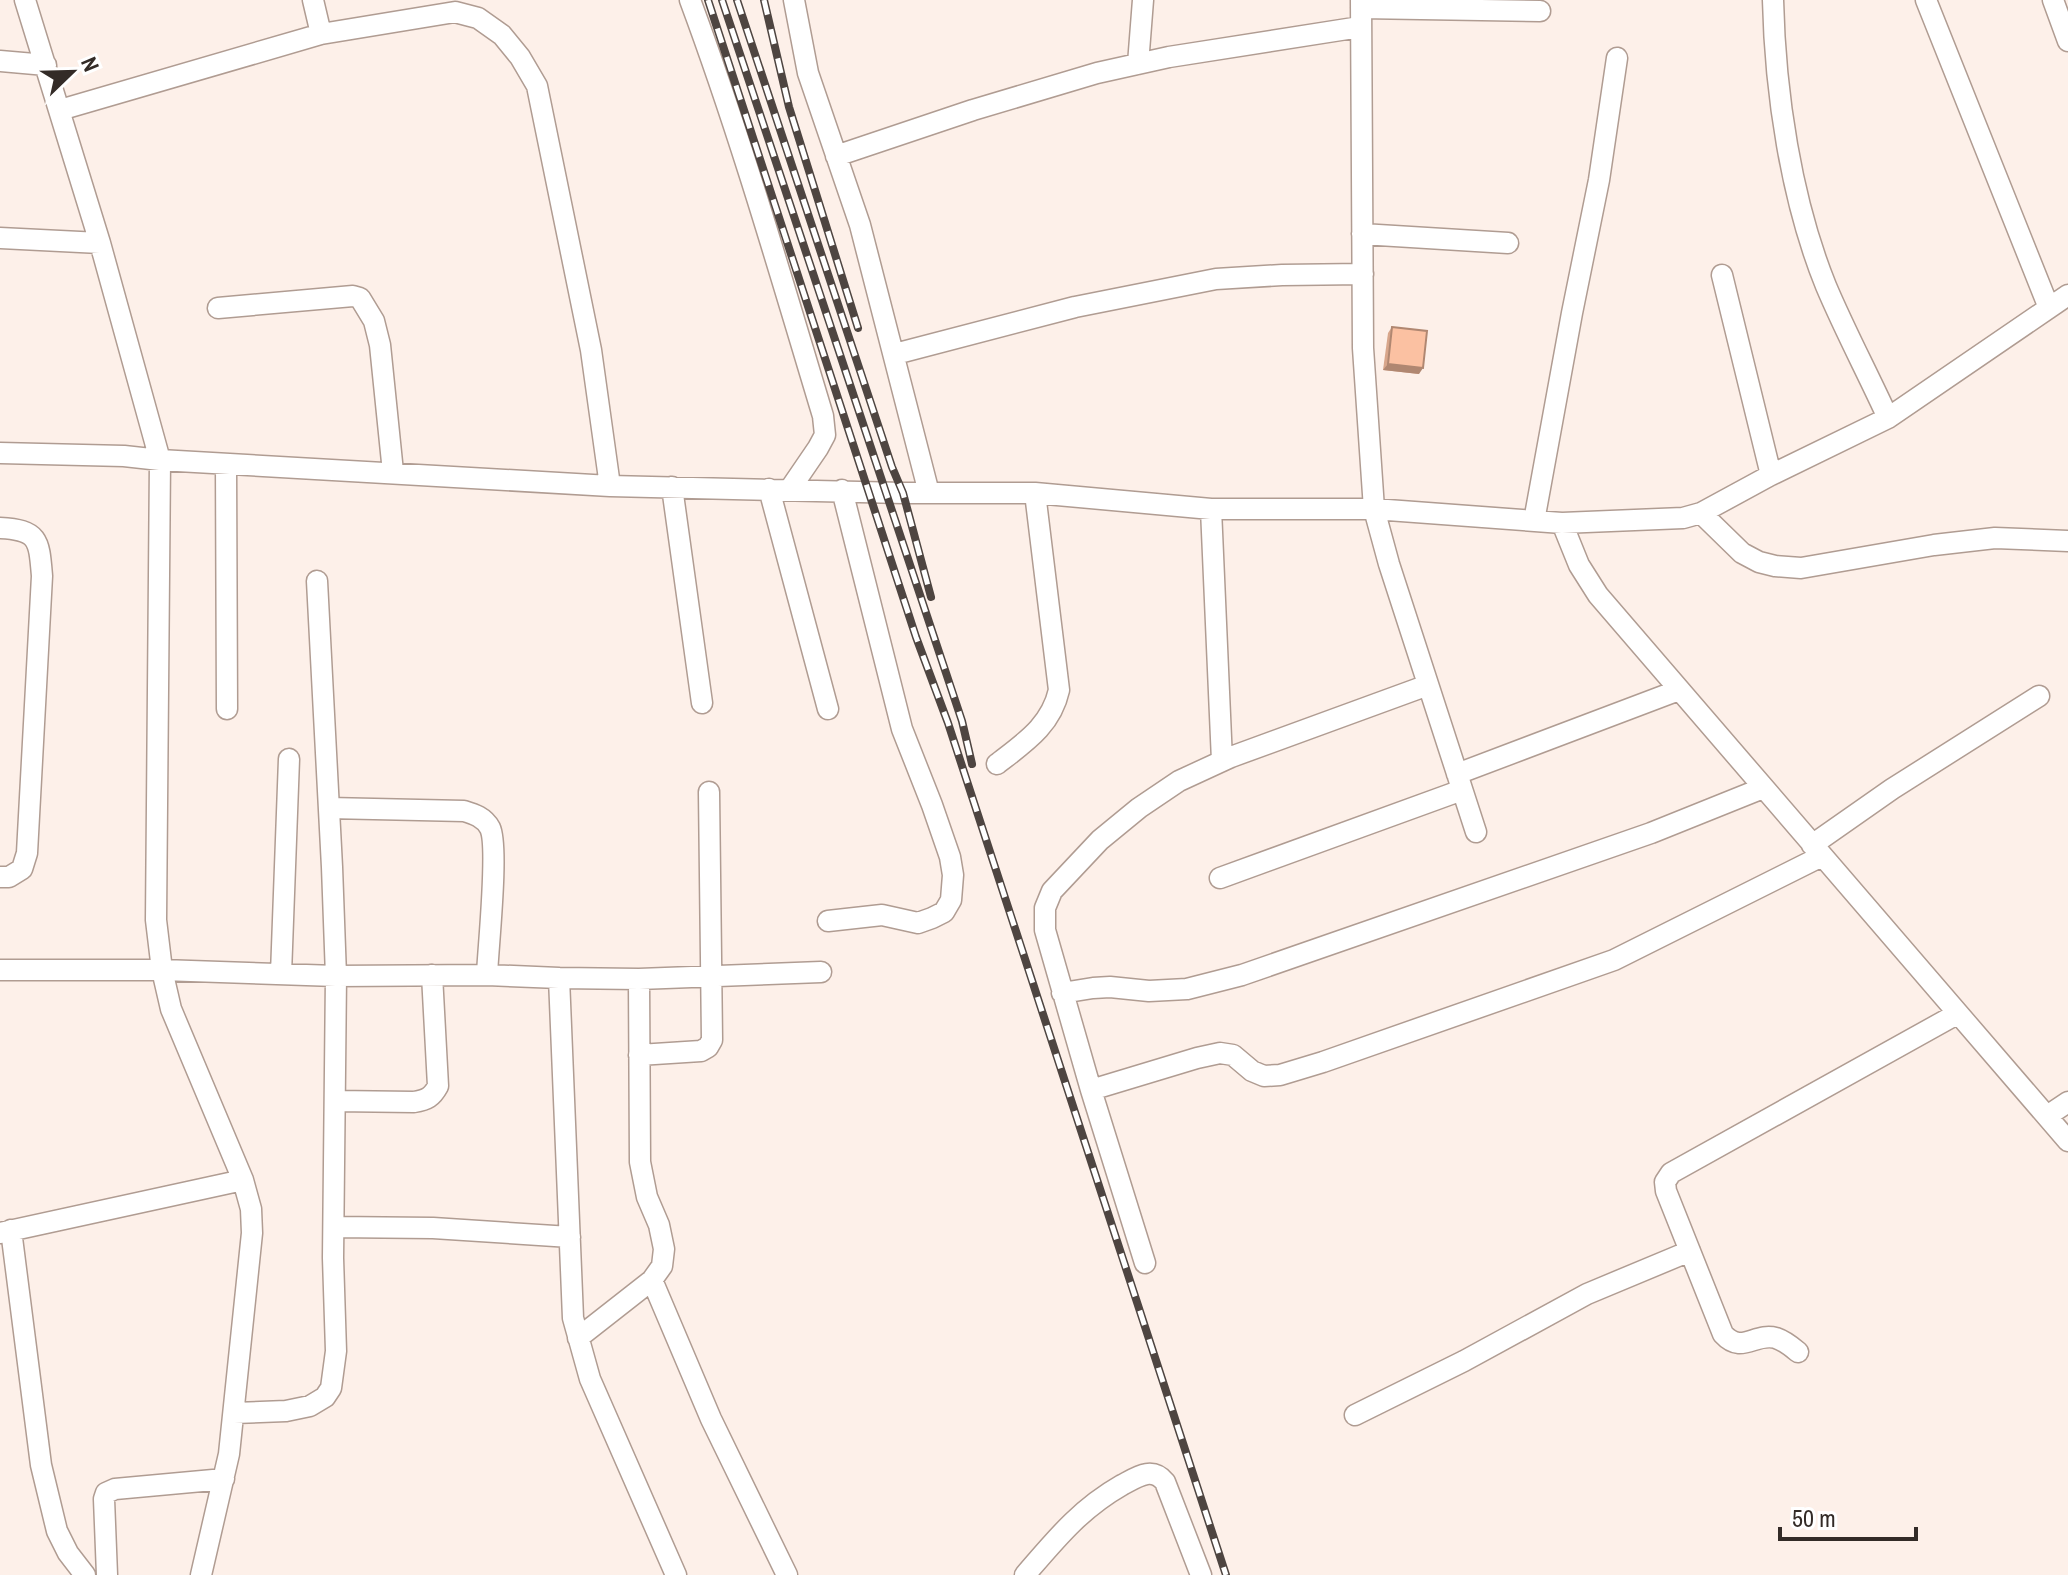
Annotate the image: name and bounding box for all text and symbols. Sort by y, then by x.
north arrow [32,32,112,112]
text: N [74,52,107,76]
scale bar [1780,1491,1916,1541]
text: 50 m [1792,1502,1836,1534]

